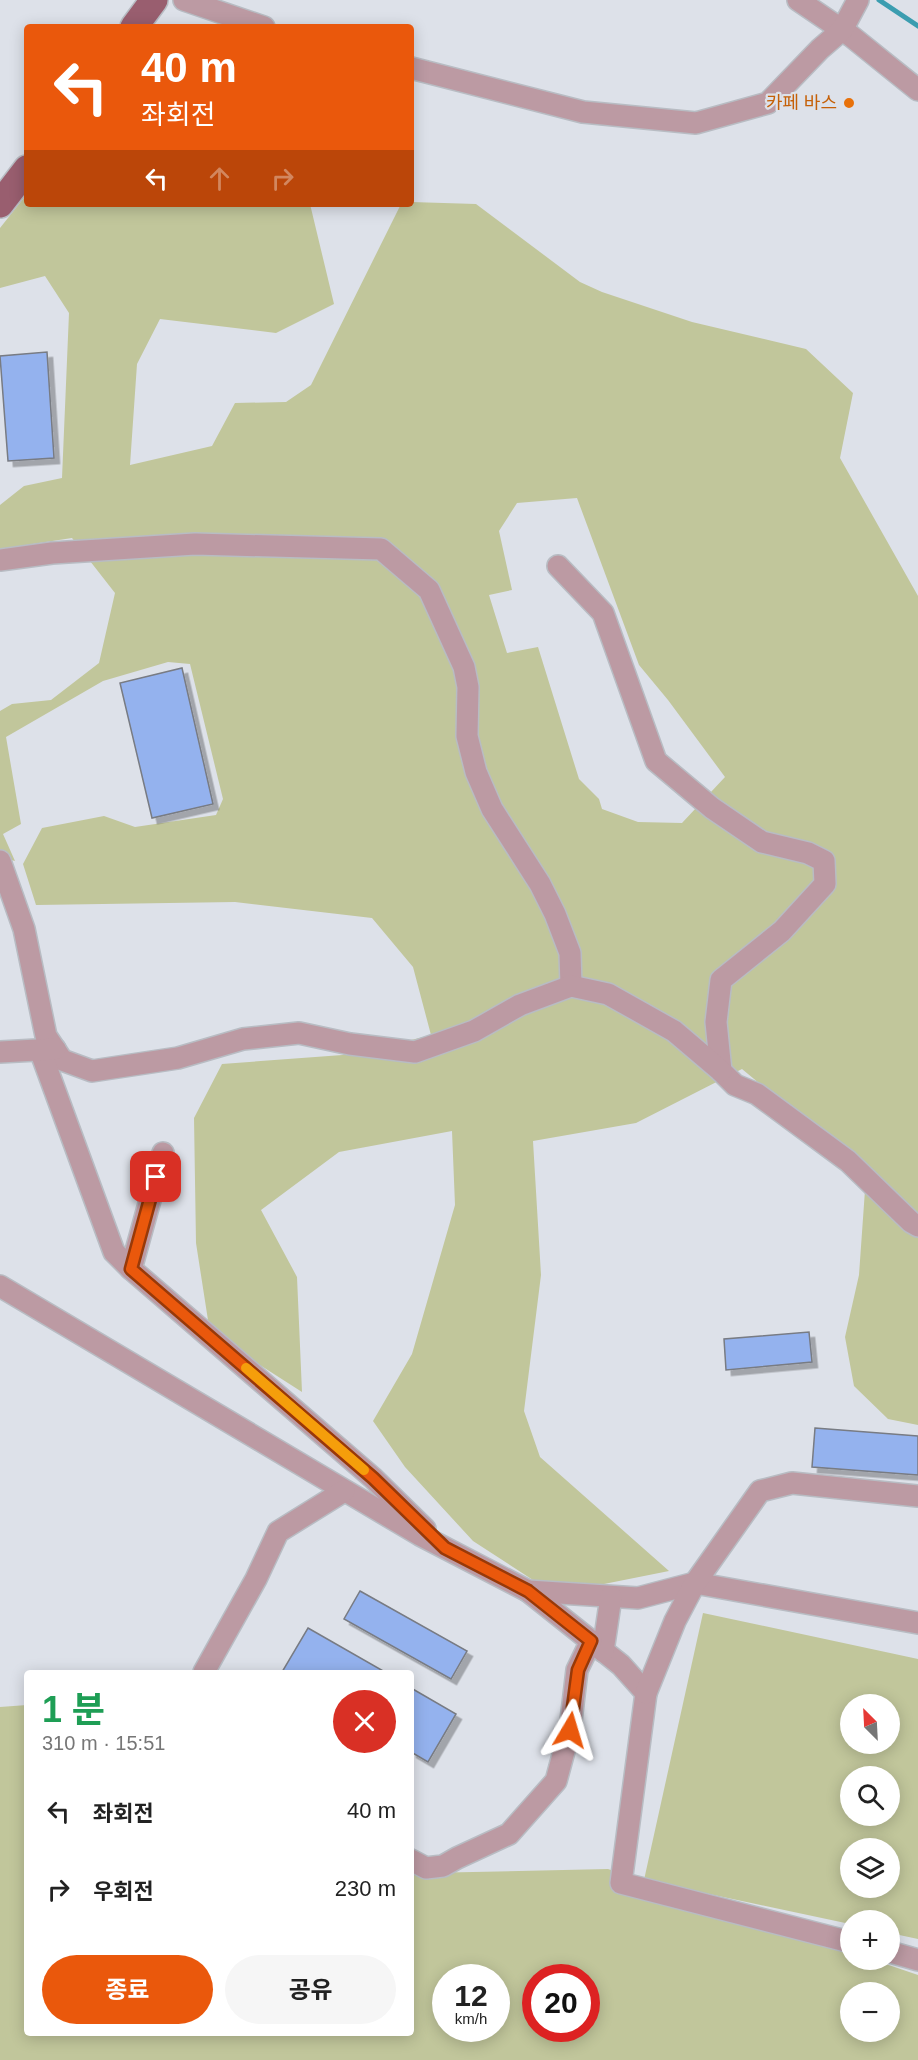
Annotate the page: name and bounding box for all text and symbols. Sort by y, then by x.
text: 40 m [141,44,237,91]
icon: left [42,48,120,126]
place label: 카페 바스 [766,93,837,113]
marker: 카페 바스 [842,96,856,110]
text: 좌회전 [141,100,216,130]
icon: left [140,162,173,195]
icon: ahead [203,162,236,195]
icon: right [266,162,299,195]
pin [130,1151,181,1202]
icon: arrive [139,1160,172,1193]
text: 1 분 [42,1689,105,1730]
button: close [333,1690,396,1753]
north arrow [840,1694,900,1754]
map controls [840,1694,900,2042]
position arrow [538,1698,602,1762]
text: 310 m · 15:51 [42,1732,165,1754]
button: search [840,1766,900,1826]
icon: left [42,1795,75,1828]
text: 40 m [347,1798,396,1823]
text: 좌회전 [93,1801,154,1826]
button: layers [840,1838,900,1898]
icon: right [42,1873,75,1906]
text: 230 m [335,1876,396,1901]
text: 우회전 [93,1879,154,1904]
button: + [840,1910,900,1970]
button: 종료 [42,1955,213,2024]
button: 공유 [225,1955,396,2024]
speed limit sign: 20 [522,1964,600,2042]
text: 12 [454,1979,488,2012]
button: − [840,1982,900,2042]
text: km/h [455,2010,487,2027]

